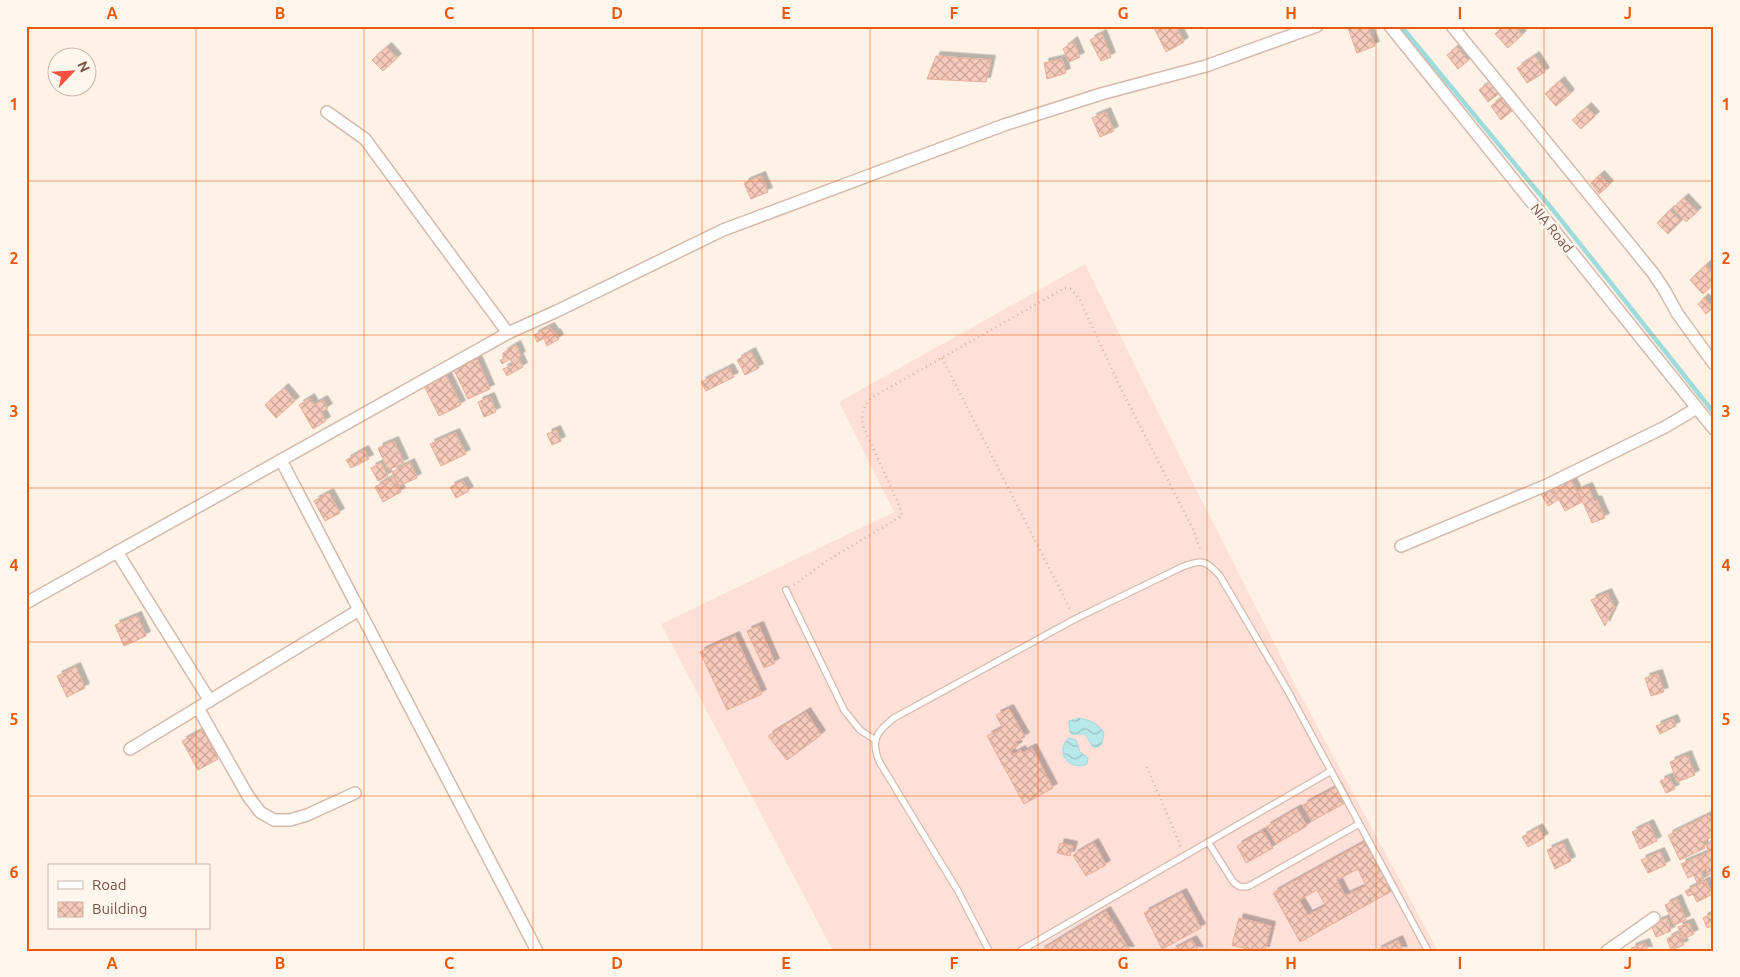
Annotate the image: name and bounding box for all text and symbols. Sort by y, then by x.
text: A [106,4,118,22]
text: B [275,4,285,22]
text: C [444,4,454,22]
text: D [611,4,623,22]
text: E [781,4,791,22]
text: F [950,4,959,22]
text: G [1117,4,1129,22]
text: H [1285,4,1297,22]
text: I [1458,4,1462,22]
text: J [1624,4,1632,22]
north arrow [48,48,98,98]
text: N [74,58,93,75]
text: 1 [9,95,19,113]
text: 1 [1721,95,1731,113]
street label: NIA Road [1527,200,1577,256]
text: 2 [9,249,19,267]
text: 2 [1721,249,1731,267]
text: 3 [9,402,19,420]
text: 3 [1721,402,1731,420]
text: 4 [9,556,19,574]
text: 4 [1721,556,1731,574]
text: 5 [9,710,19,728]
text: 5 [1721,710,1731,728]
text: 6 [9,863,19,881]
text: 6 [1721,863,1731,881]
legend [48,864,210,930]
text: Road [92,876,127,893]
text: Building [92,900,147,917]
text: A [106,954,118,972]
text: B [275,954,285,972]
text: C [444,954,454,972]
text: D [611,954,623,972]
text: E [781,954,791,972]
text: F [950,954,959,972]
text: G [1117,954,1129,972]
text: H [1285,954,1297,972]
text: I [1458,954,1462,972]
text: J [1624,954,1632,972]

